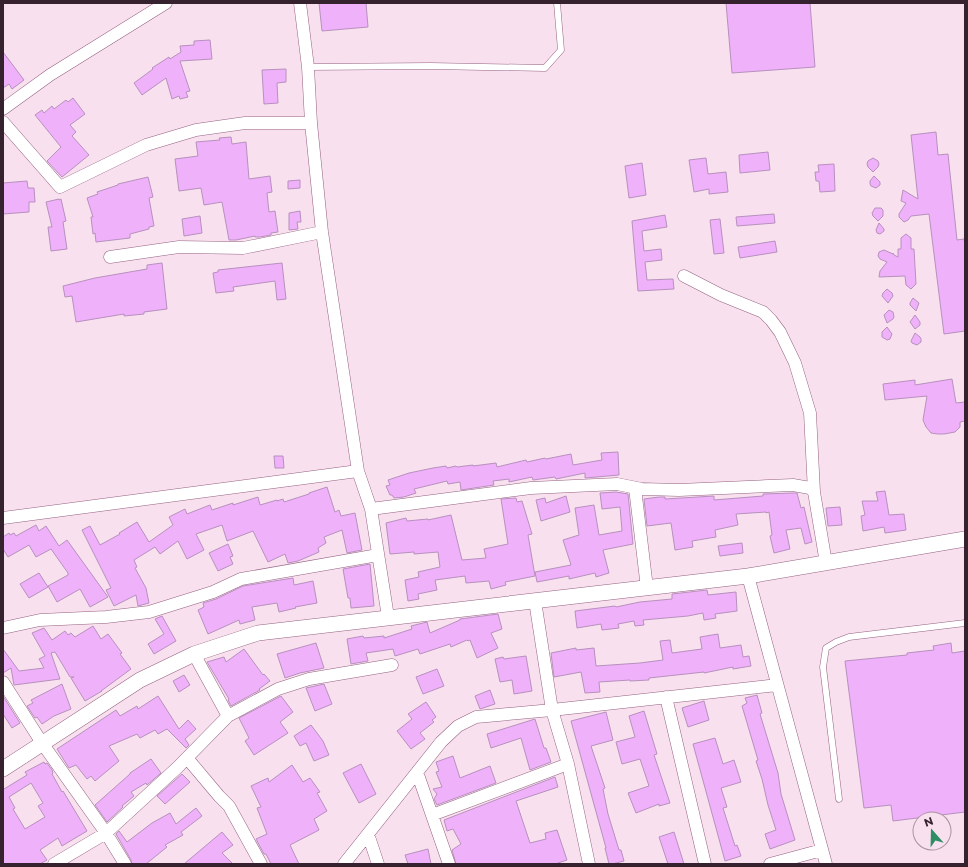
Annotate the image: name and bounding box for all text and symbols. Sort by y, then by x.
north arrow [912,811,952,851]
text: N [922,814,935,830]

